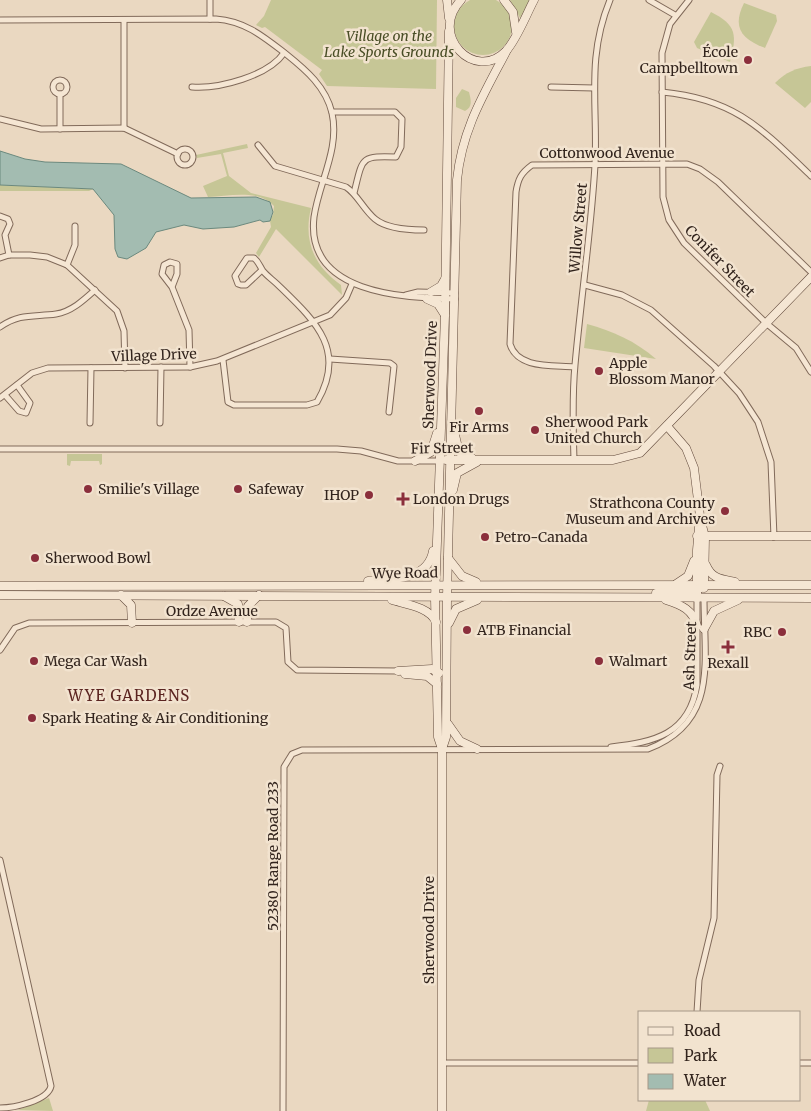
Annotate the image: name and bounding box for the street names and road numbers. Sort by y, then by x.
street label: Cottonwood Avenue [540,144,674,162]
street label: Willow Street [565,182,591,275]
street label: Conifer Street [681,221,759,301]
street label: Sherwood Drive [419,321,441,429]
street label: Village Drive [110,345,197,366]
street label: Fir Street [411,438,474,458]
street label: Wye Road [371,563,439,583]
street label: Ordze Avenue [166,602,258,620]
street label: Ash Street [680,621,700,692]
street label: 52380 Range Road 233 [264,781,282,931]
street label: Sherwood Drive [420,876,438,984]

